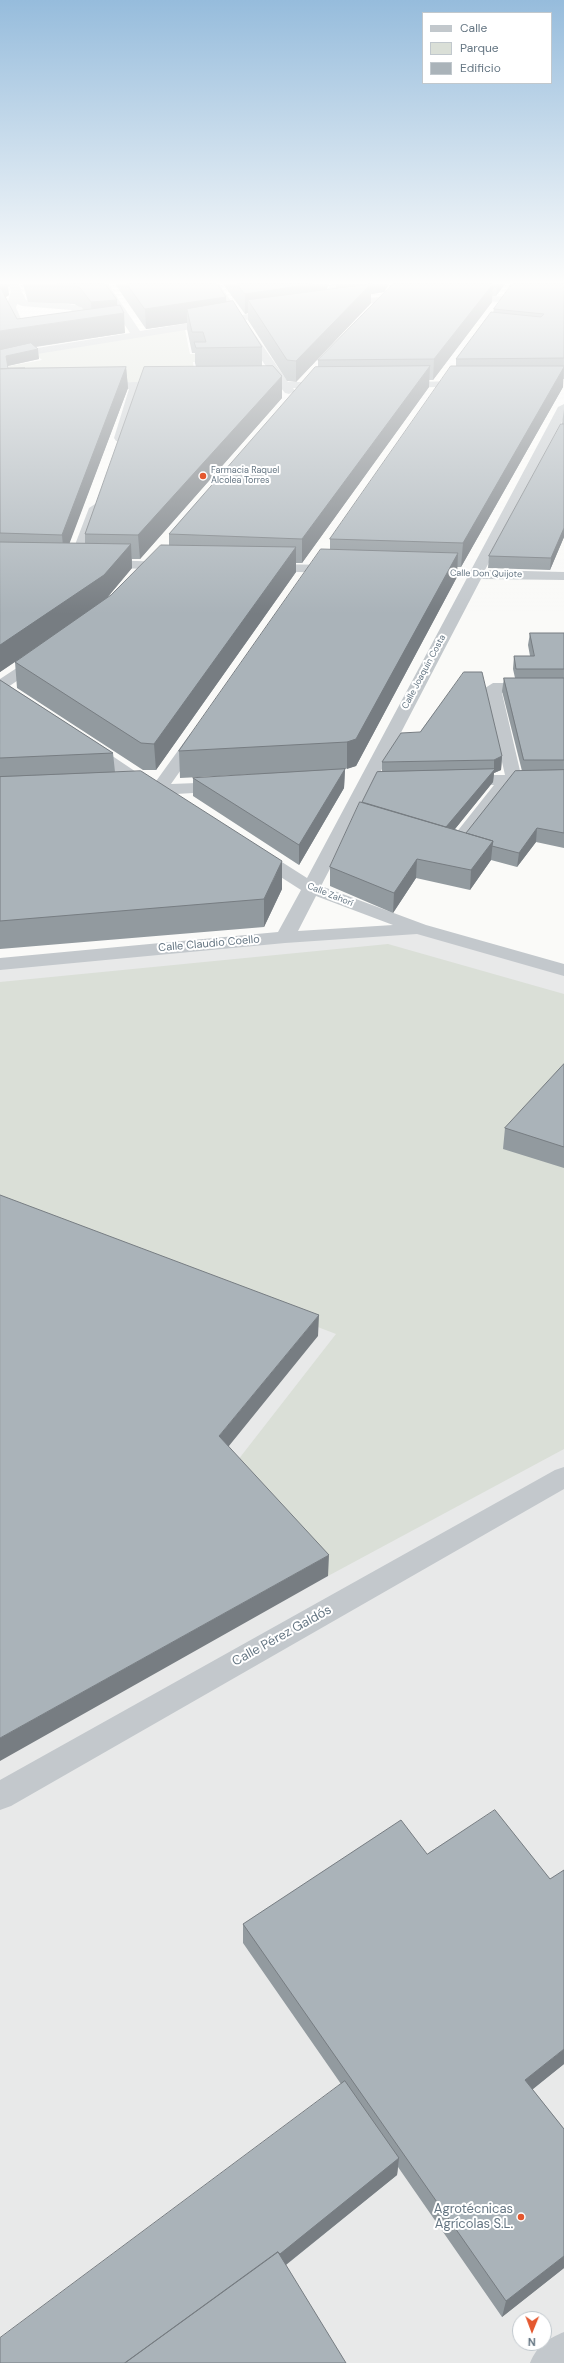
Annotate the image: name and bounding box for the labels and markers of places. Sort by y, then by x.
place label: Farmacia Raquel Alcolea Torres [211,466,279,487]
marker: Farmacia Raquel Alcolea Torres [198,471,208,481]
place label: Agrotécnicas Agrícolas S.L. [434,2202,513,2233]
marker: Agrotécnicas Agrícolas S.L. [516,2212,526,2222]

